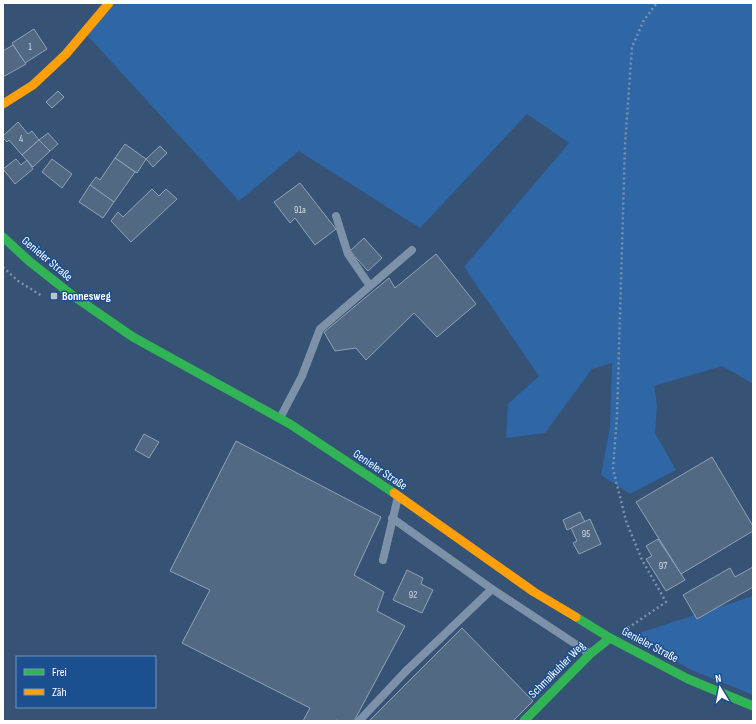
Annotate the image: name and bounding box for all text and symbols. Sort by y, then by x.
house number: 1 [28,41,32,53]
house number: 4 [19,133,23,145]
house number: 91a [294,204,306,216]
street label: Genieler Straße [18,233,76,285]
place label: Bonnesweg [62,289,111,304]
marker: Bonnesweg [49,291,59,301]
street label: Genieler Straße [350,446,410,494]
house number: 95 [582,528,590,540]
house number: 97 [659,560,667,572]
house number: 92 [409,589,417,601]
street label: Genieler Straße [619,624,681,666]
street label: Schmalkuhler Weg [526,638,589,701]
legend [16,656,156,708]
text: Frei [52,665,67,680]
north arrow [700,668,740,708]
text: N [714,672,722,686]
text: Zäh [52,685,67,700]

